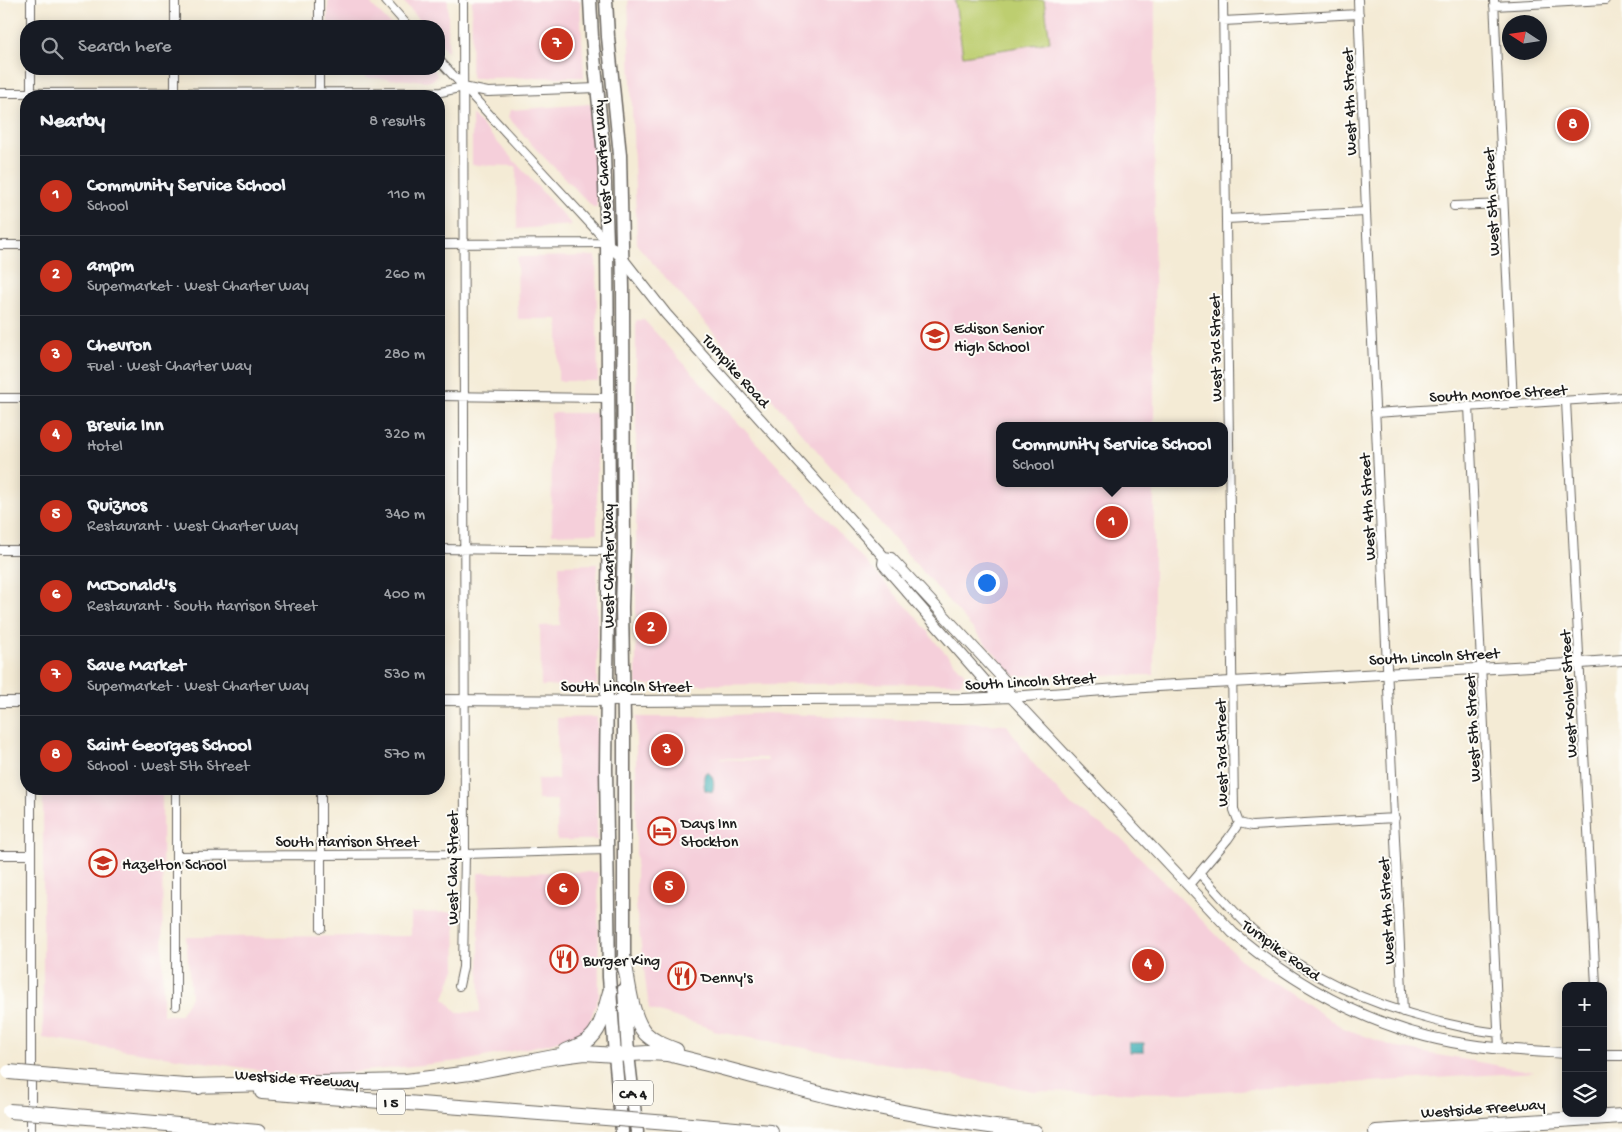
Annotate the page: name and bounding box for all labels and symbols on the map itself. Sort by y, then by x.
north arrow [1502,15,1547,60]
pin: 7 [541,25,573,63]
street label: West 4th Street [1340,47,1363,156]
street label: West Charter Way [591,99,618,225]
pin: 8 [1557,106,1589,144]
street label: West 5th Street [1481,146,1506,256]
street label: West 3rd Street [1207,292,1228,402]
school or university icon: Edison Senior High School [920,321,950,351]
place label: Edison Senior High School [954,321,1044,358]
street label: Turnpike Road [696,331,773,414]
street label: South Monroe Street [1429,382,1569,409]
street label: West 4th Street [1357,451,1382,561]
pin: 1 [1096,503,1128,541]
street label: West Charter Way [601,504,620,628]
your location [974,570,1000,596]
pin: 2 [635,609,667,647]
street label: West Kohler Street [1558,628,1583,758]
street label: South Lincoln Street [1369,646,1501,671]
street label: South Lincoln Street [965,671,1097,696]
street label: West 5th Street [1462,672,1487,782]
street label: South Lincoln Street [561,679,693,698]
street label: West 3rd Street [1213,697,1234,807]
pin: 3 [651,731,683,769]
street label: West Clay Street [445,810,464,925]
hotel icon: Days Inn Stockton [647,816,677,846]
place label: Days Inn Stockton [680,816,739,853]
street label: South Harrison Street [275,834,420,853]
school or university icon: Hazelton School [88,848,118,878]
street label: West 4th Street [1376,855,1401,965]
place label: Hazelton School [122,857,227,876]
pin: 5 [653,868,685,906]
pin: 6 [547,870,579,908]
street label: Turnpike Road [1236,916,1324,988]
restaurant icon: Burger King [549,944,579,974]
pin: 4 [1132,946,1164,984]
place label: Burger King [582,953,660,972]
restaurant icon: Denny's [667,961,697,991]
place label: Denny's [700,970,754,989]
street label: Westside Freeway [234,1067,360,1094]
road number: CA 4 [613,1080,653,1106]
road number: I 5 [377,1090,405,1114]
street label: Westside Freeway [1420,1097,1546,1124]

